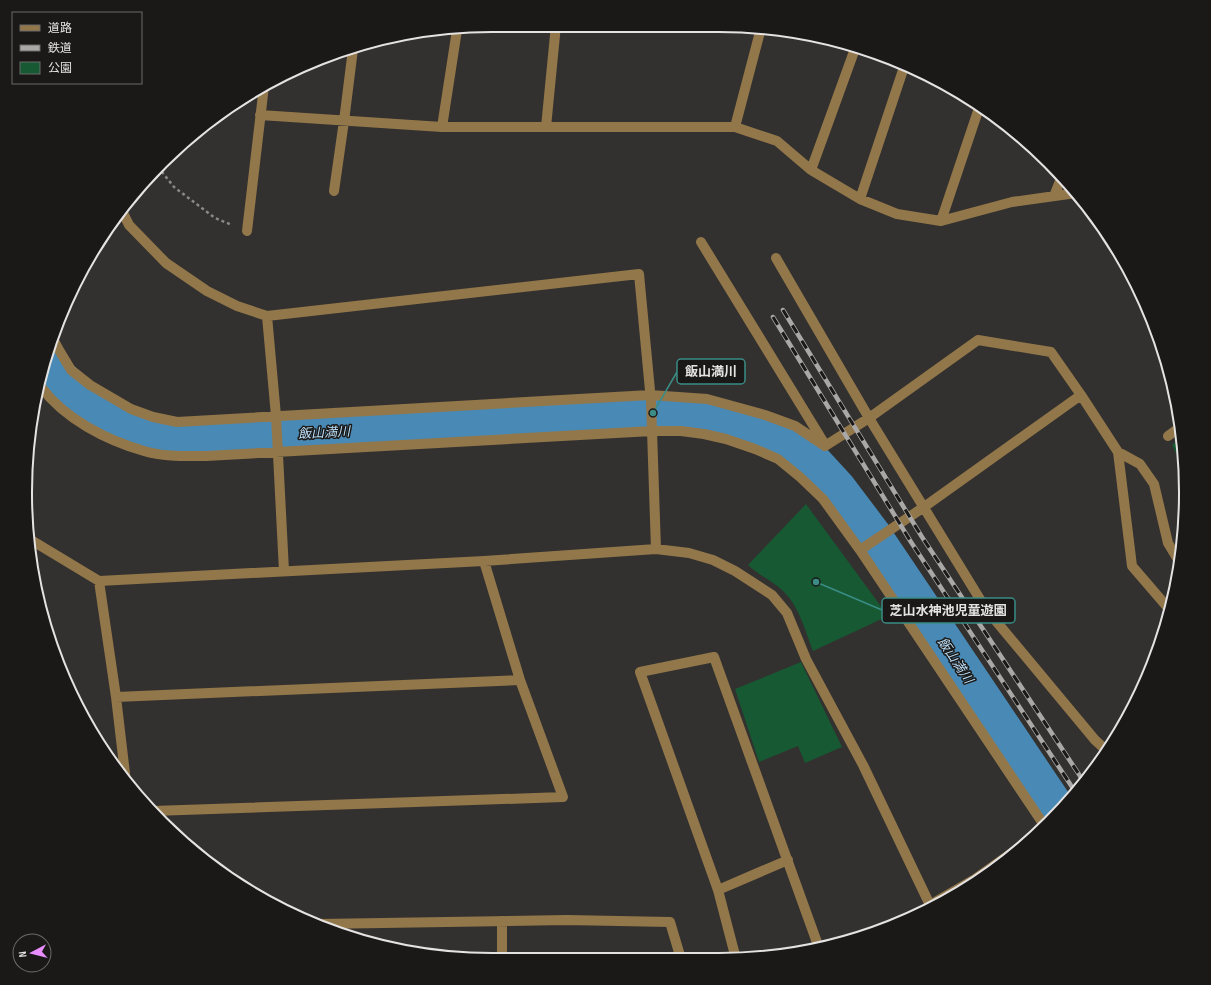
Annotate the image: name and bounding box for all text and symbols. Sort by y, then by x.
legend [12,12,142,84]
text: 道路 [48,21,72,36]
text: 鉄道 [48,41,72,56]
text: 公園 [48,61,72,76]
callout: 飯山満川 [677,359,745,384]
text: 飯山満川 [685,364,737,380]
water label: 飯山満川 [298,424,352,442]
callout: 芝山水神池児童遊園 [882,598,1015,623]
text: 芝山水神池児童遊園 [889,603,1007,619]
water label: 飯山満川 [934,635,977,688]
north arrow [12,933,52,973]
text: N [16,950,29,958]

